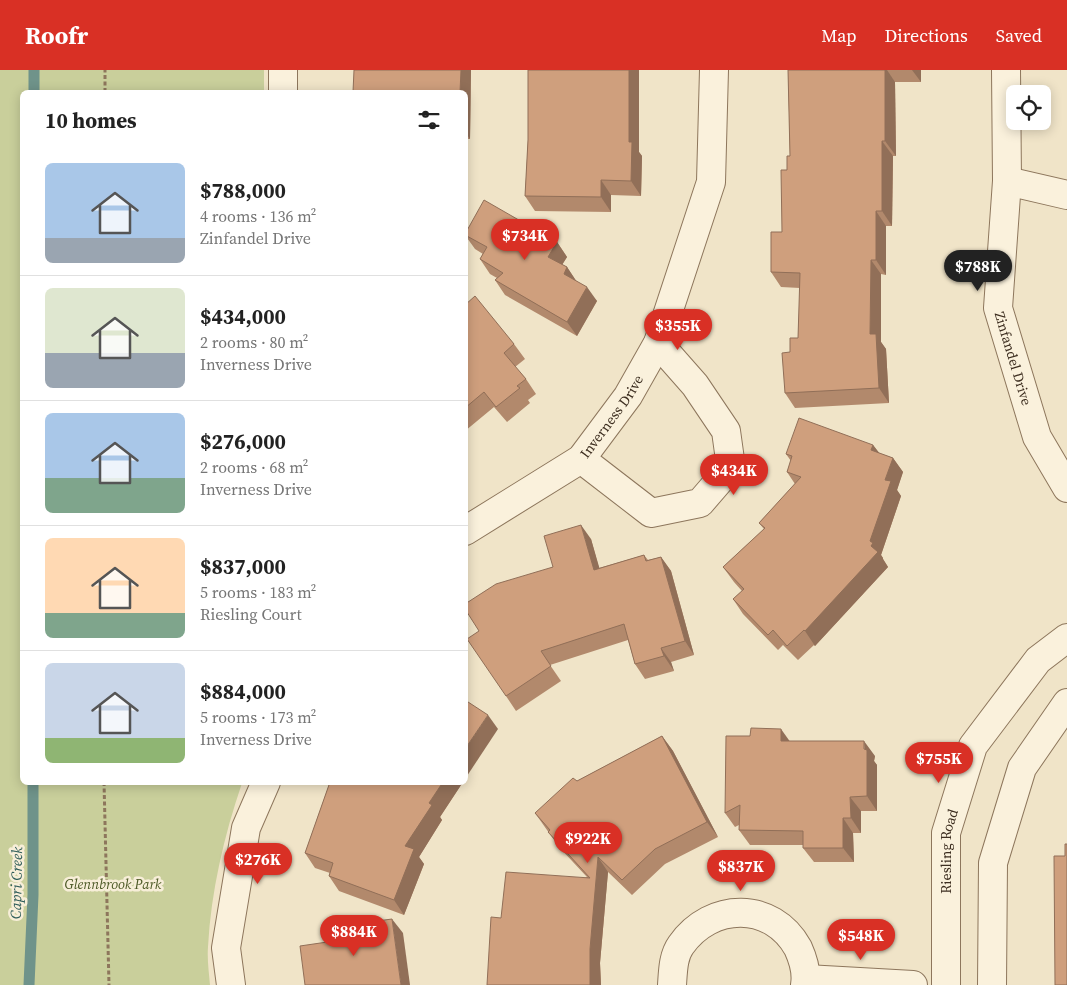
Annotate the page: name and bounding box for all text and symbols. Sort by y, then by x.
text: Roofr [25,19,88,52]
text: Map [821,23,857,48]
text: Directions [885,23,968,48]
text: Saved [996,23,1042,48]
map controls [1006,85,1051,130]
button: locate [1006,85,1051,130]
text: 10 homes [45,106,137,135]
icon: filters [415,106,443,134]
text: $788,000 [200,176,286,205]
icon: home [85,183,145,243]
text: 4 rooms · 136 m² [200,205,316,227]
pin: $734K [490,218,560,261]
text: $734K [502,224,548,246]
text: Zinfandel Drive [200,227,311,249]
pin: $788K [943,250,1013,292]
text: $788K [955,255,1001,277]
text: $434,000 [200,302,286,331]
icon: home [85,308,145,368]
pin: $355K [643,308,713,351]
street label: Zinfandel Drive [990,309,1037,408]
text: $355K [655,314,701,336]
text: 2 rooms · 80 m² [200,331,308,353]
text: Inverness Drive [200,353,312,375]
street label: Inverness Drive [575,371,648,462]
text: $276,000 [200,427,286,456]
icon: home [85,433,145,493]
pin: $434K [699,454,769,496]
text: 2 rooms · 68 m² [200,456,308,478]
text: $434K [711,459,757,481]
text: Inverness Drive [200,478,312,500]
text: $837,000 [200,552,286,581]
icon: home [85,558,145,618]
text: 5 rooms · 183 m² [200,581,316,603]
text: Riesling Court [200,603,302,625]
text: $884,000 [200,677,286,706]
icon: home [85,683,145,743]
text: 5 rooms · 173 m² [200,706,316,728]
text: Inverness Drive [200,728,312,750]
pin: $755K [904,742,974,784]
text: $755K [916,747,962,769]
street label: Riesling Road [936,806,963,894]
pin: $922K [553,822,623,864]
text: $922K [565,827,611,849]
pin: $276K [223,842,293,885]
water label: Capri Creek [5,846,27,919]
text: $276K [235,848,281,870]
pin: $837K [706,850,776,892]
text: $837K [718,855,764,877]
park label: Glennbrook Park [65,874,162,894]
pin: $884K [319,914,389,957]
pin: $548K [826,918,896,961]
text: $884K [331,920,377,942]
text: $548K [838,924,884,946]

